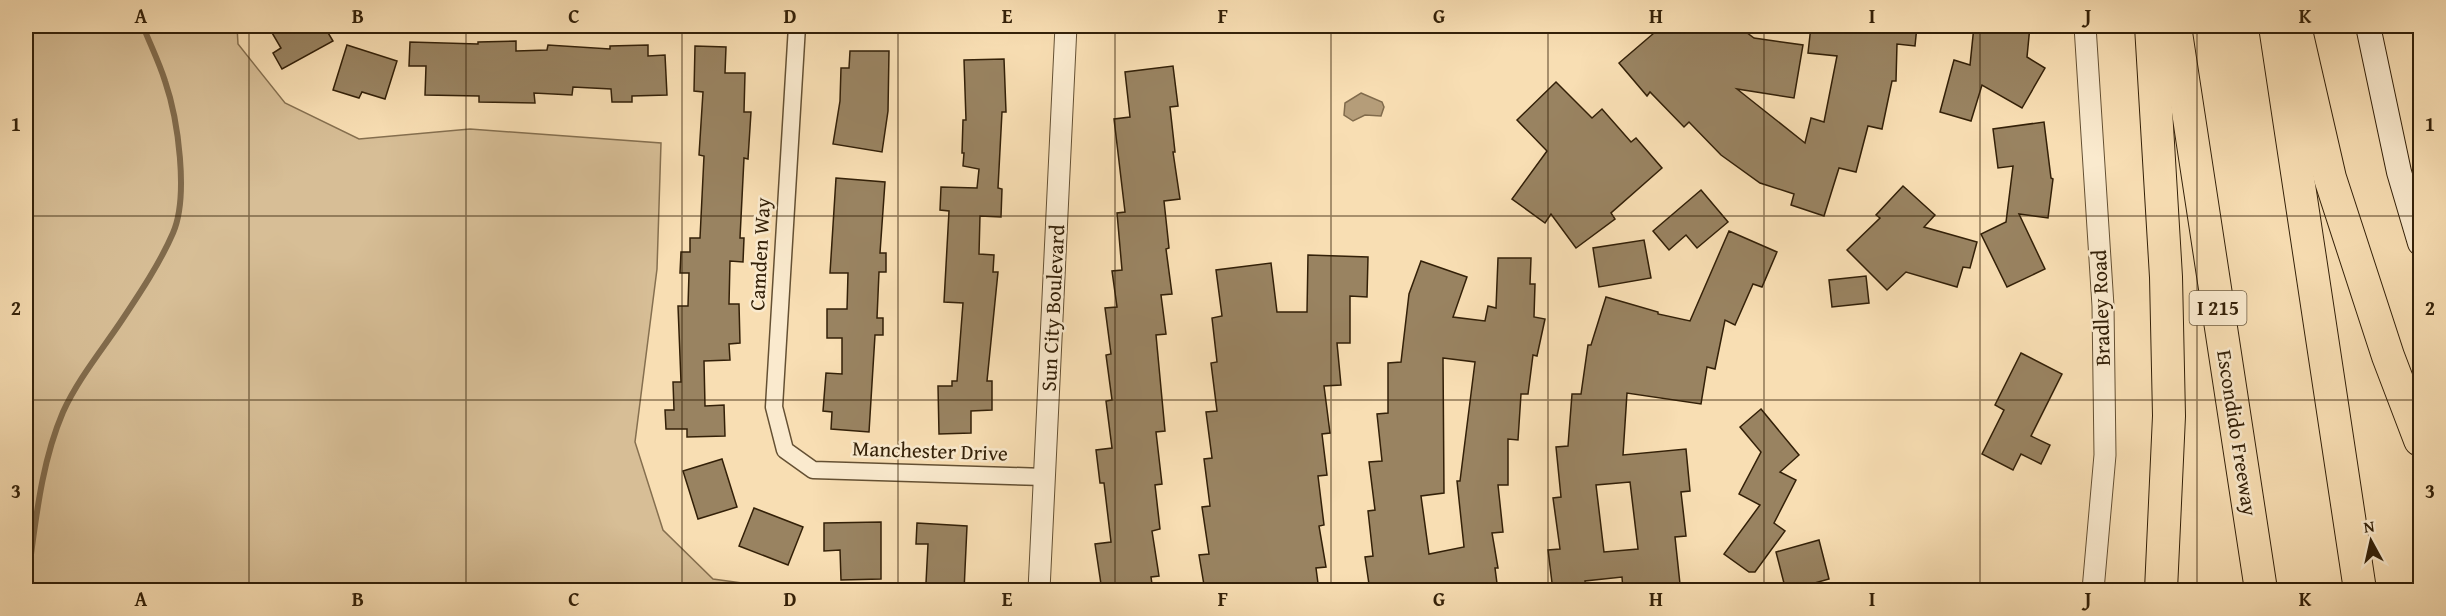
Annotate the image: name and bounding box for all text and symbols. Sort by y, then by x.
text: A [135,1,148,30]
text: B [352,1,364,30]
text: C [568,1,580,30]
text: D [783,1,797,30]
text: E [1002,1,1013,30]
text: F [1218,1,1228,30]
text: G [1433,1,1445,30]
text: H [1649,1,1663,30]
text: I [1869,1,1875,30]
text: J [2082,1,2092,30]
text: K [2299,1,2312,30]
text: 1 [11,109,21,138]
text: 1 [2425,109,2435,138]
street label: Camden Way [741,196,778,311]
street label: Sun City Boulevard [1033,223,1072,392]
street label: Bradley Road [2083,249,2118,367]
road number: I 215 [2190,291,2246,325]
text: 2 [11,293,21,322]
text: 2 [2425,293,2435,322]
street label: Escondido Freeway [2209,348,2266,519]
street label: Manchester Drive [852,432,1008,469]
text: 3 [11,476,21,505]
text: 3 [2425,476,2435,505]
north arrow [2341,511,2401,571]
text: N [2362,513,2376,539]
text: A [135,584,148,613]
text: B [352,584,364,613]
text: C [568,584,580,613]
text: D [783,584,797,613]
text: E [1002,584,1013,613]
text: F [1218,584,1228,613]
text: G [1433,584,1445,613]
text: H [1649,584,1663,613]
text: I [1869,584,1875,613]
text: J [2082,584,2092,613]
text: K [2299,584,2312,613]

